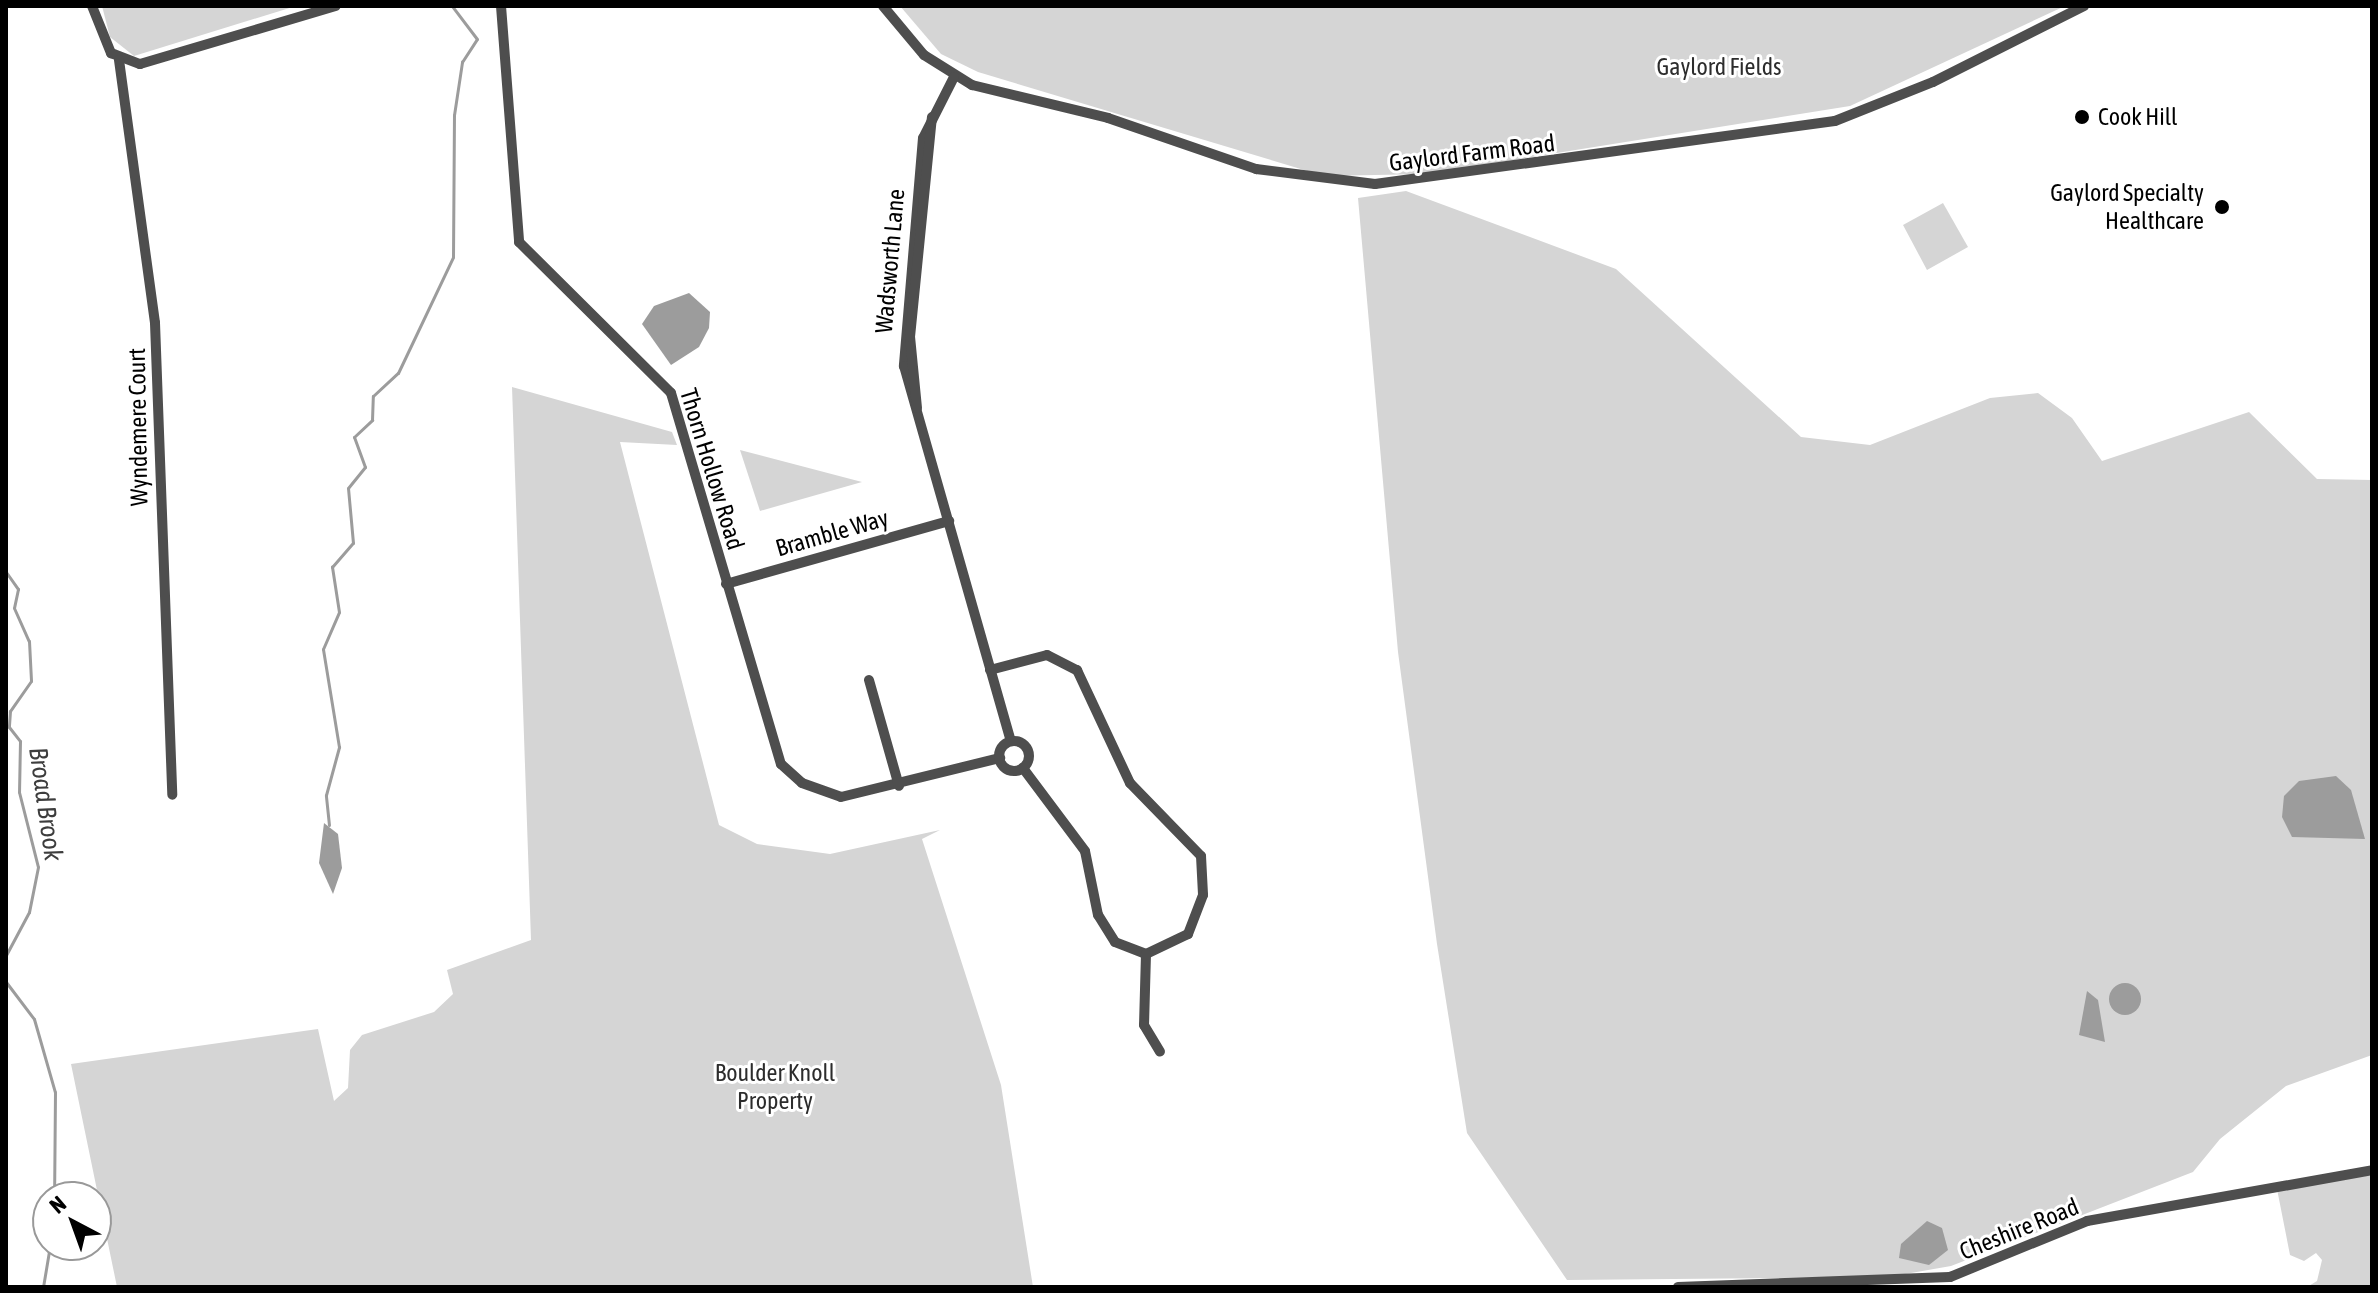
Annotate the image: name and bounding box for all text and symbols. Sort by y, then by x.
park label: Gaylord Fields [1657,53,1781,81]
place label: Cook Hill [2098,103,2177,131]
marker: Cook Hill [2073,108,2091,126]
street label: Gaylord Farm Road [1388,129,1556,177]
place label: Gaylord Specialty Healthcare [2050,179,2204,235]
street label: Wadsworth Lane [869,188,911,334]
marker: Gaylord Specialty Healthcare [2211,196,2233,218]
street label: Wyndemere Court [122,348,154,506]
street label: Thorn Hollow Road [674,385,750,553]
street label: Bramble Way [772,503,892,563]
water label: Broad Brook [22,745,68,863]
park label: Boulder Knoll Property [715,1059,835,1115]
north arrow [32,1181,112,1261]
text: N [44,1190,71,1218]
street label: Cheshire Road [1955,1192,2083,1266]

